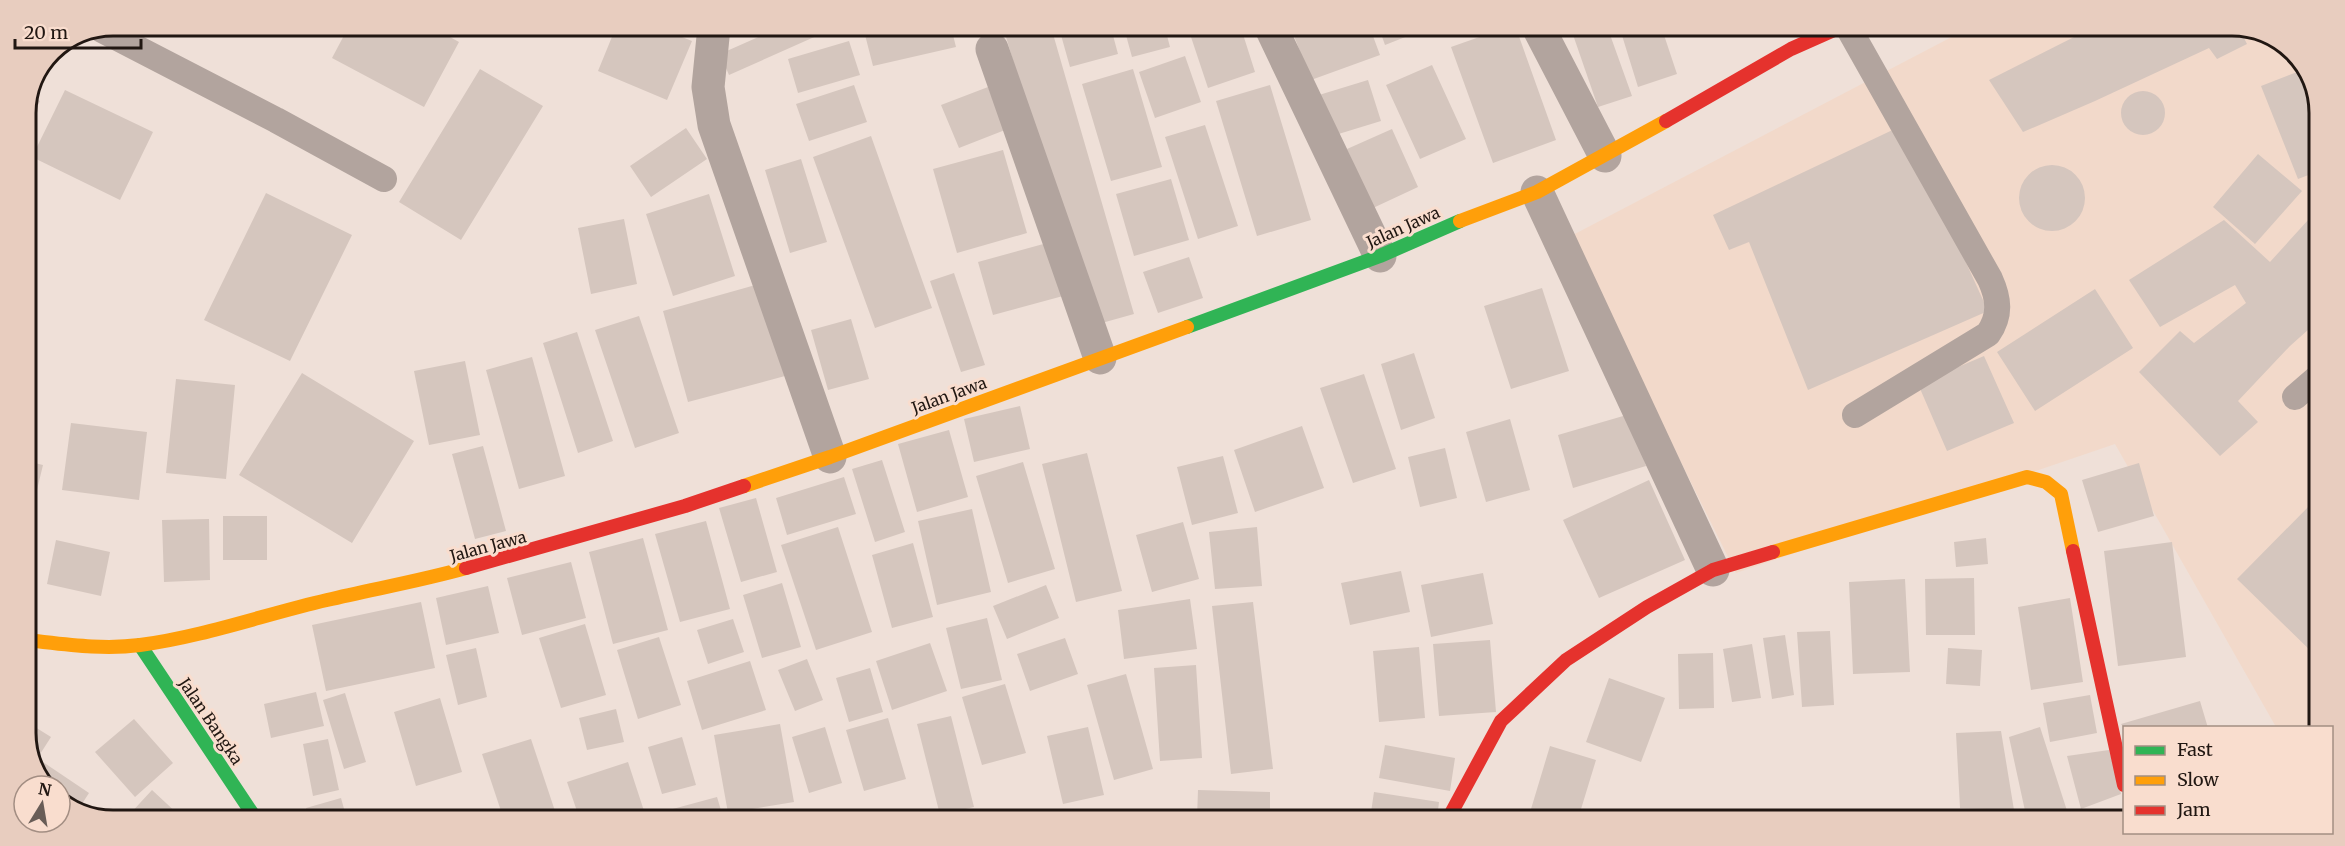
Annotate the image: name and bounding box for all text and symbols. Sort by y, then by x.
scale bar [15,12,141,50]
text: 20 m [24,21,68,44]
street label: Jalan Jawa [1362,202,1443,252]
street label: Jalan Jawa [908,372,990,418]
street label: Jalan Jawa [447,526,529,566]
street label: Jalan Bangka [174,673,248,769]
legend [2123,726,2333,834]
text: Fast [2177,738,2213,761]
text: Slow [2177,768,2220,791]
north arrow [12,774,72,834]
text: N [37,778,53,800]
text: Jam [2176,798,2211,821]

